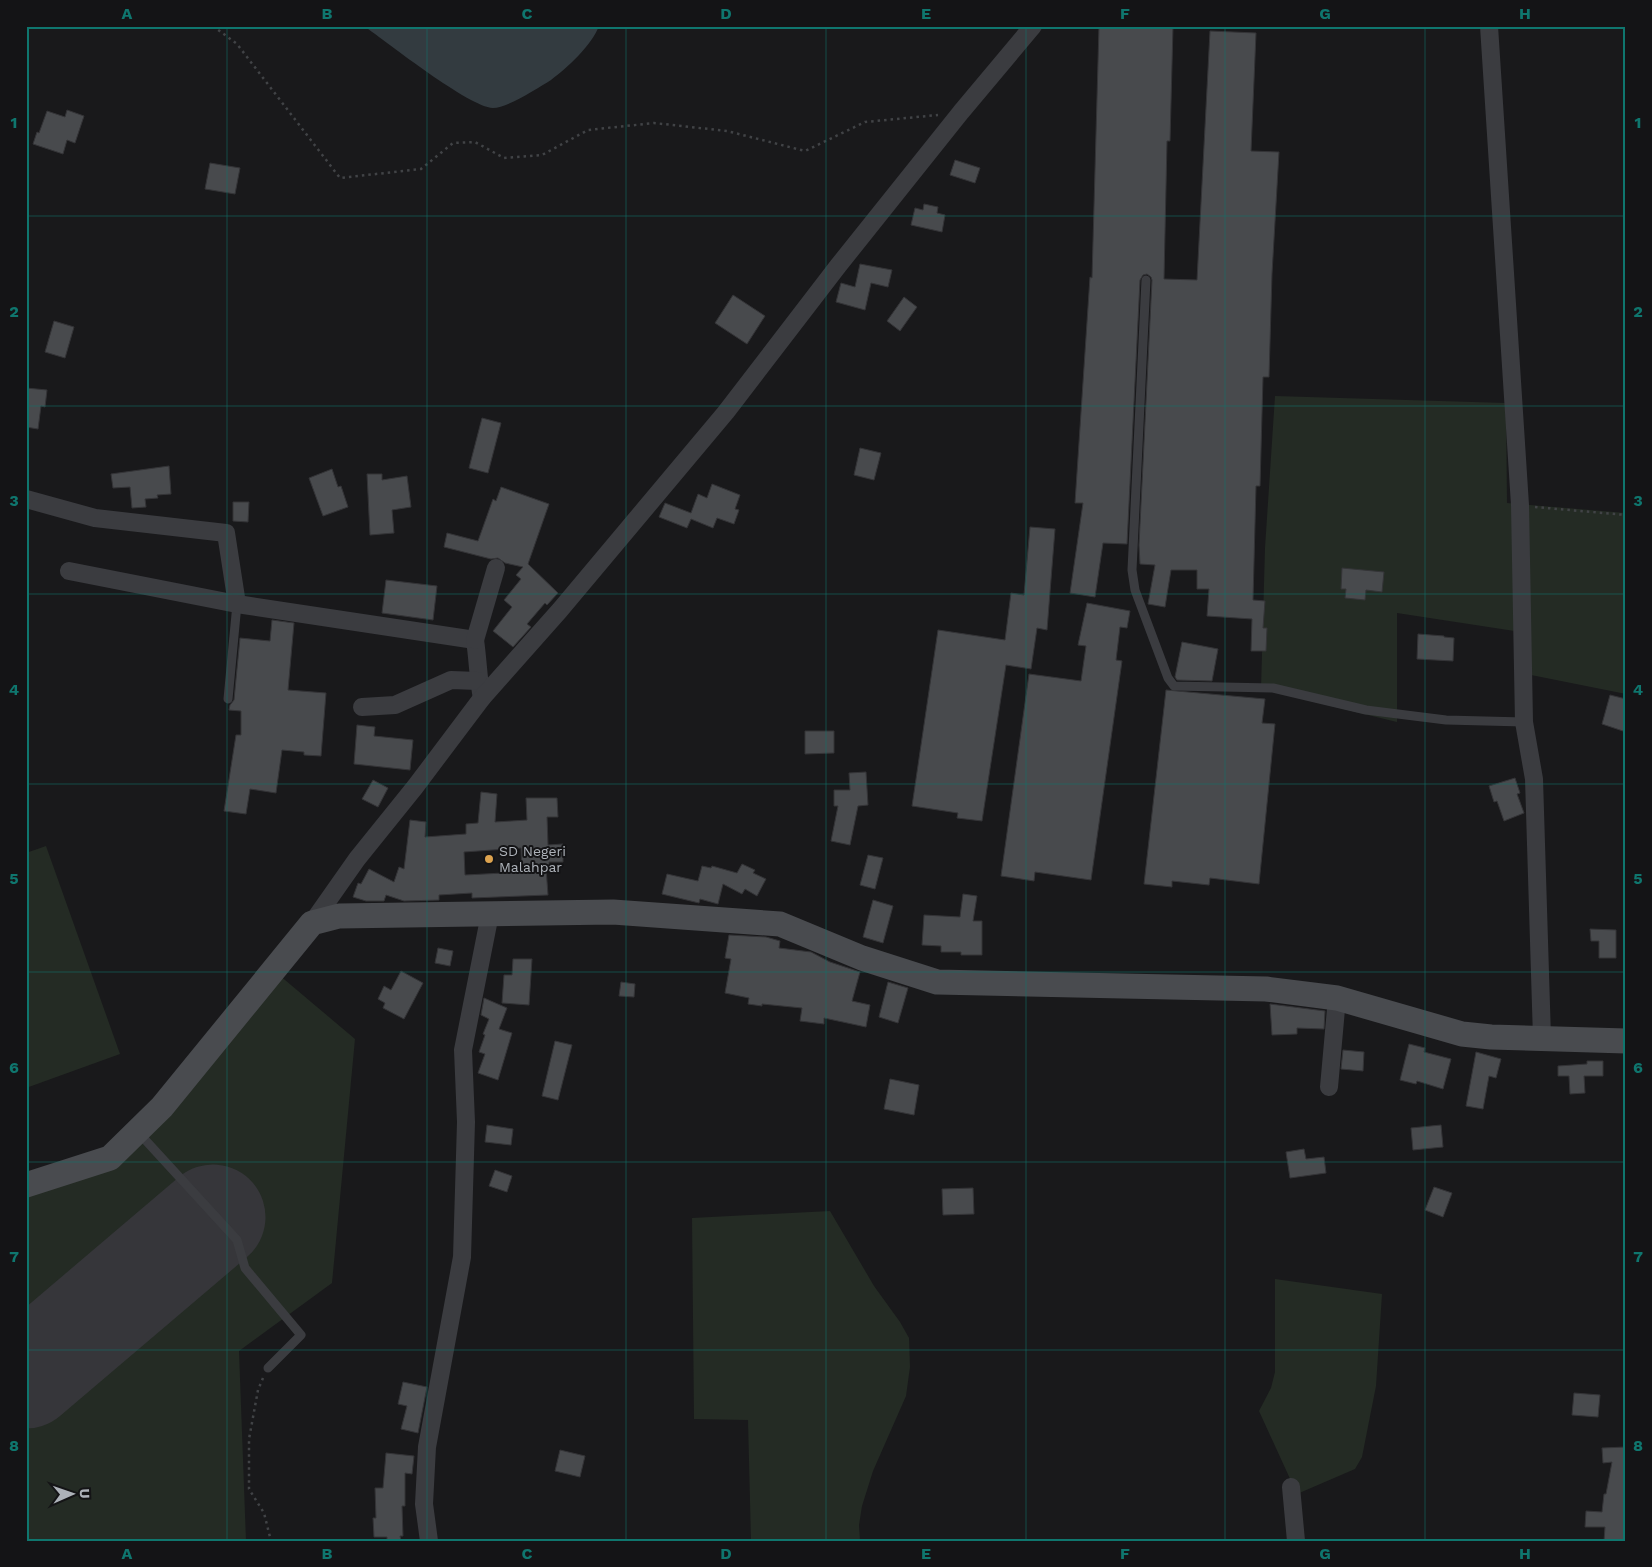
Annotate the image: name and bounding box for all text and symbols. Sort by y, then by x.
text: A [122,4,133,23]
text: B [322,4,333,23]
text: C [522,4,533,23]
text: D [720,4,732,23]
text: E [921,4,931,23]
text: F [1120,4,1130,23]
text: G [1319,4,1331,23]
text: H [1519,4,1531,23]
text: 1 [11,113,17,132]
text: 1 [1635,113,1641,132]
text: 2 [9,302,19,321]
text: 2 [1633,302,1643,321]
text: 3 [9,491,19,510]
text: 3 [1633,491,1643,510]
text: 4 [9,680,19,699]
text: 4 [1633,680,1643,699]
place label: SD Negeri Malahpar [499,843,566,875]
marker: SD Negeri Malahpar [483,853,495,865]
text: 5 [9,869,19,888]
text: 5 [1633,869,1643,888]
text: 6 [9,1058,19,1077]
text: 6 [1633,1058,1643,1077]
text: 7 [9,1247,19,1266]
text: 7 [1633,1247,1643,1266]
text: 8 [9,1436,19,1455]
text: 8 [1633,1436,1643,1455]
north arrow [48,1470,98,1520]
text: U [77,1488,93,1499]
text: A [122,1544,133,1563]
text: B [322,1544,333,1563]
text: C [522,1544,533,1563]
text: D [720,1544,732,1563]
text: E [921,1544,931,1563]
text: F [1120,1544,1130,1563]
text: G [1319,1544,1331,1563]
text: H [1519,1544,1531,1563]

